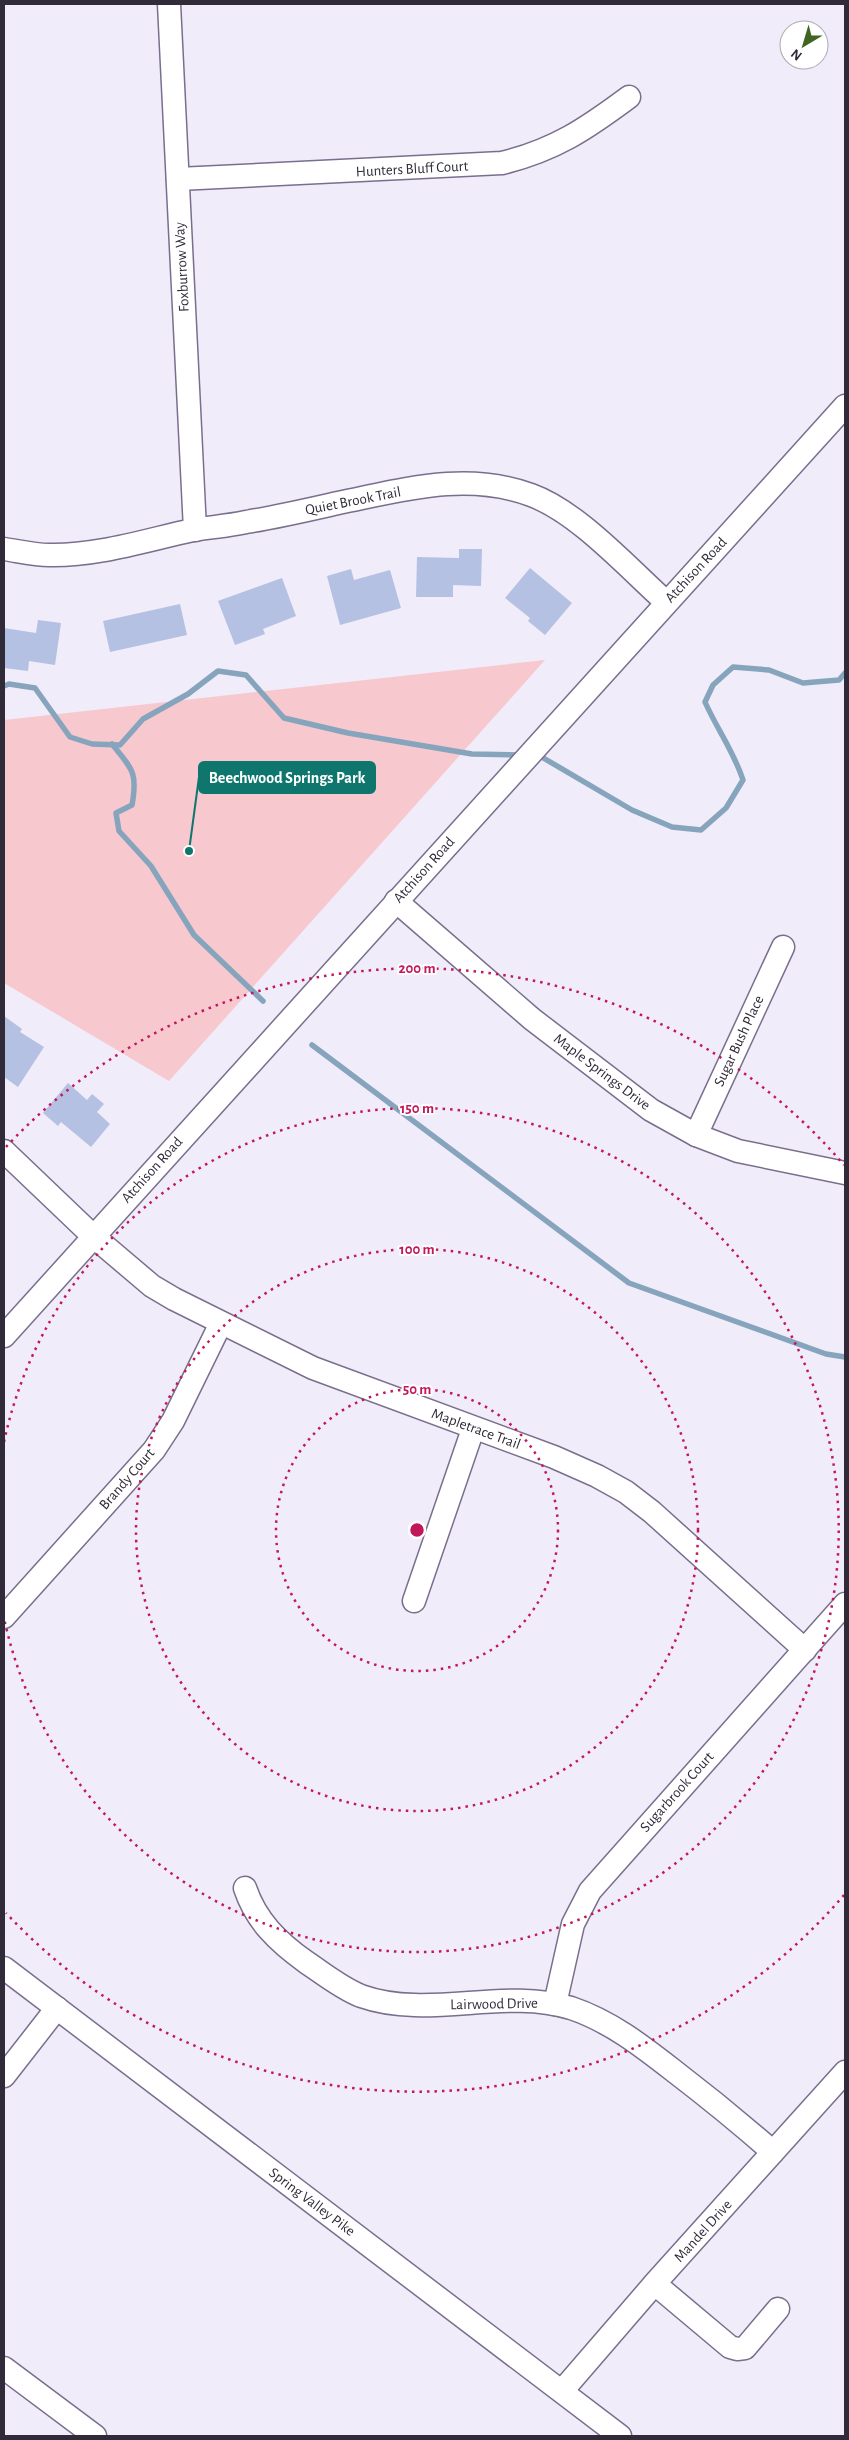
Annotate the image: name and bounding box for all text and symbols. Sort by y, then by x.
north arrow [779,20,829,70]
text: N [788,46,805,63]
street label: Hunters Bluff Court [355,159,469,179]
street label: Foxburrow Way [172,221,192,312]
street label: Quiet Brook Trail [304,484,402,518]
street label: Atchison Road [662,534,730,605]
callout: Beechwood Springs Park [199,762,375,793]
text: Beechwood Springs Park [209,770,365,786]
street label: Atchison Road [391,834,457,906]
text: 200 m [398,961,436,976]
street label: Sugar Bush Place [711,993,767,1089]
street label: Maple Springs Drive [551,1031,653,1113]
text: 150 m [400,1101,434,1116]
street label: Atchison Road [119,1134,185,1206]
text: 100 m [399,1242,435,1257]
text: 50 m [403,1382,431,1397]
street label: Mapletrace Trail [429,1406,523,1452]
street label: Brandy Court [96,1445,158,1513]
centre of rings [408,1521,426,1539]
street label: Sugarbrook Court [637,1749,717,1835]
street label: Lairwood Drive [450,1996,538,2012]
street label: Spring Valley Pike [266,2165,358,2239]
street label: Mandel Drive [671,2197,735,2265]

